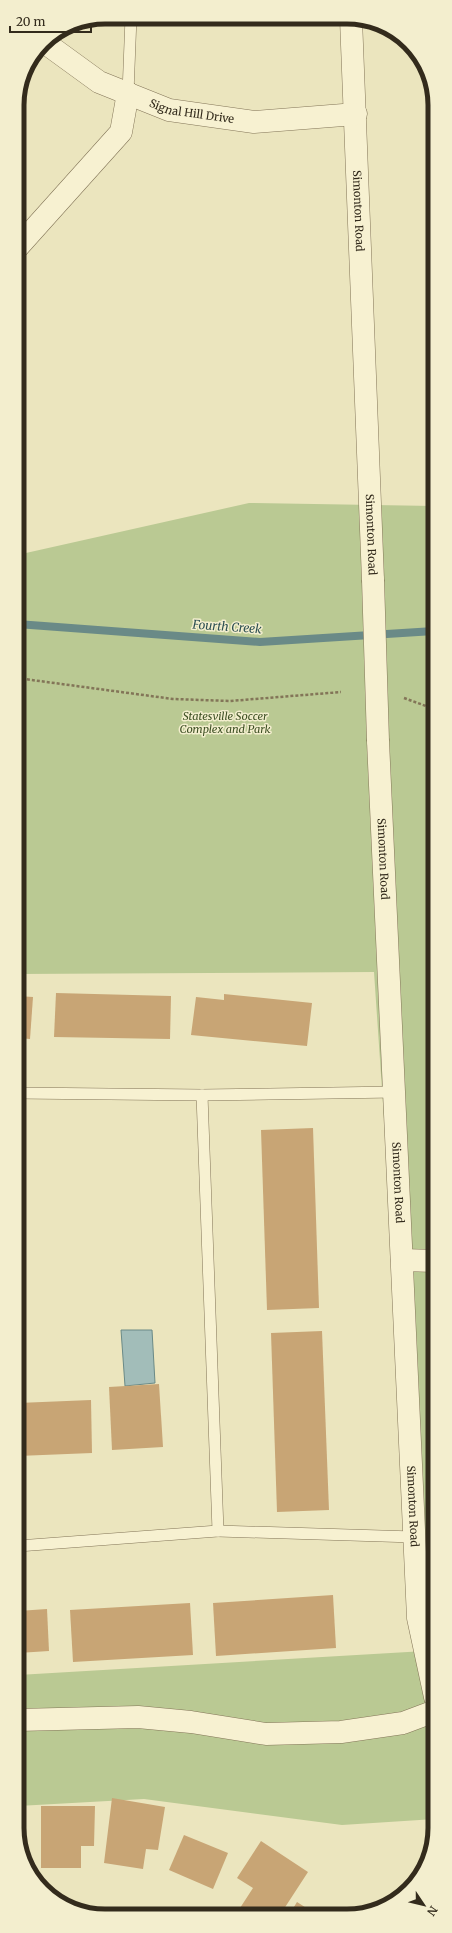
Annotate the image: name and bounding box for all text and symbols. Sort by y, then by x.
scale bar [10,8,91,34]
text: 20 m [16,14,45,29]
street label: Signal Hill Drive [147,96,235,126]
street label: Simonton Road [350,170,367,252]
street label: Simonton Road [363,494,380,576]
water label: Fourth Creek [191,617,263,636]
park label: Statesville Soccer Complex and Park [180,709,270,736]
street label: Simonton Road [375,818,392,900]
street label: Simonton Road [389,1141,407,1224]
street label: Simonton Road [404,1465,422,1548]
north arrow [404,1885,444,1925]
text: N [424,1903,440,1919]

